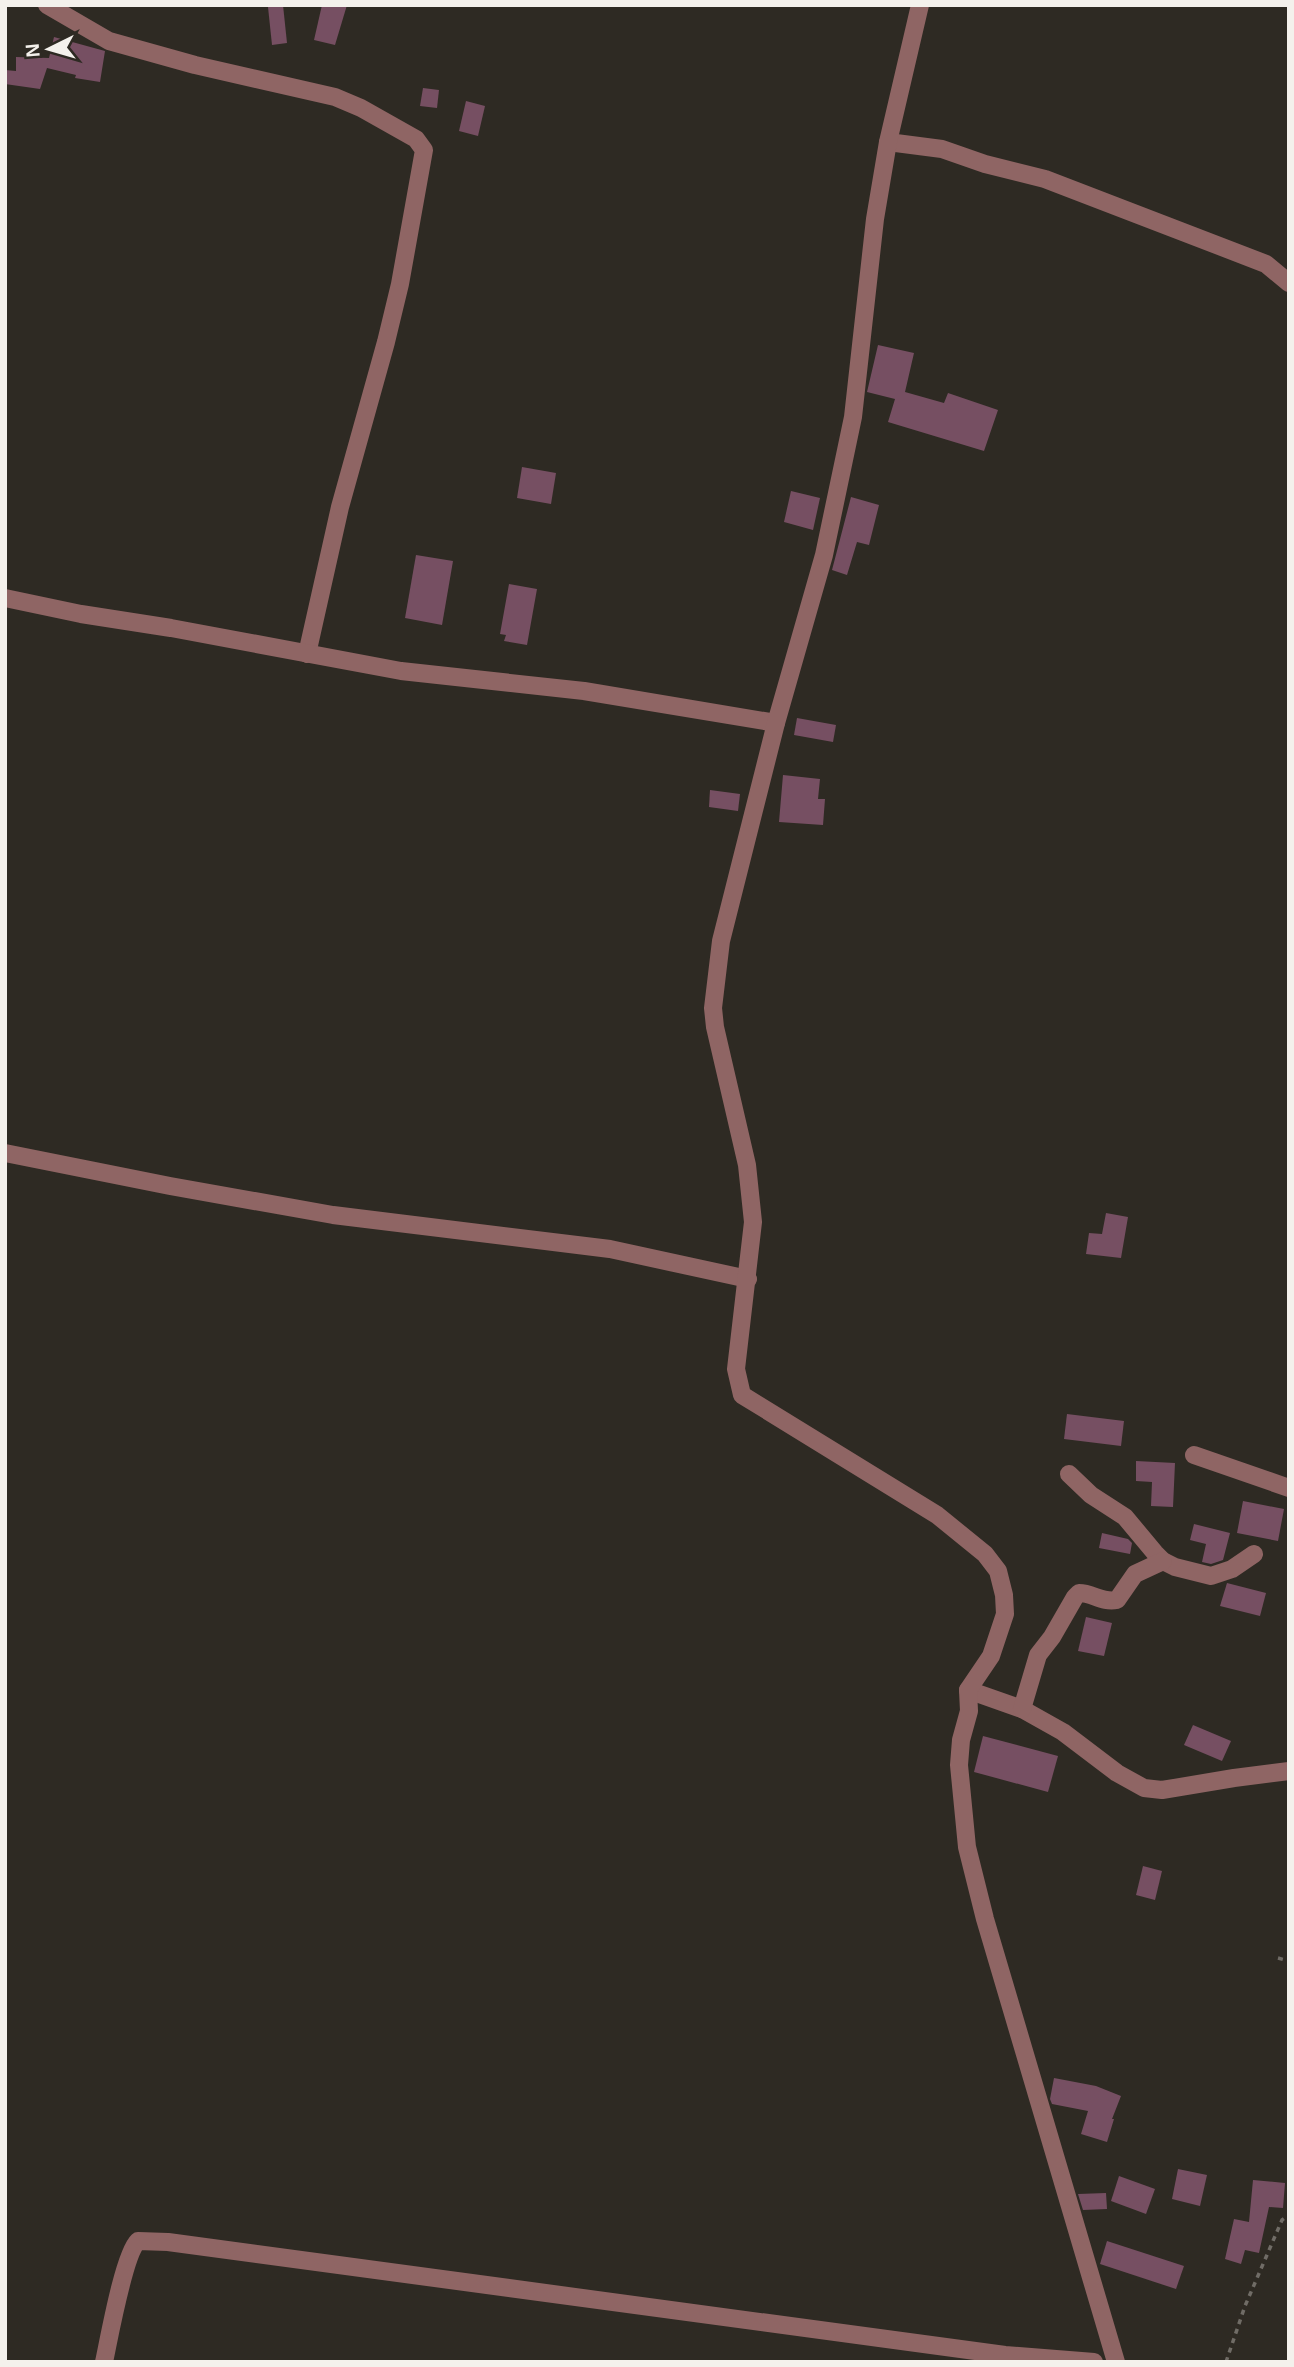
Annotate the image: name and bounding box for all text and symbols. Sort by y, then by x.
north arrow [14,14,84,84]
text: N [22,43,44,58]

